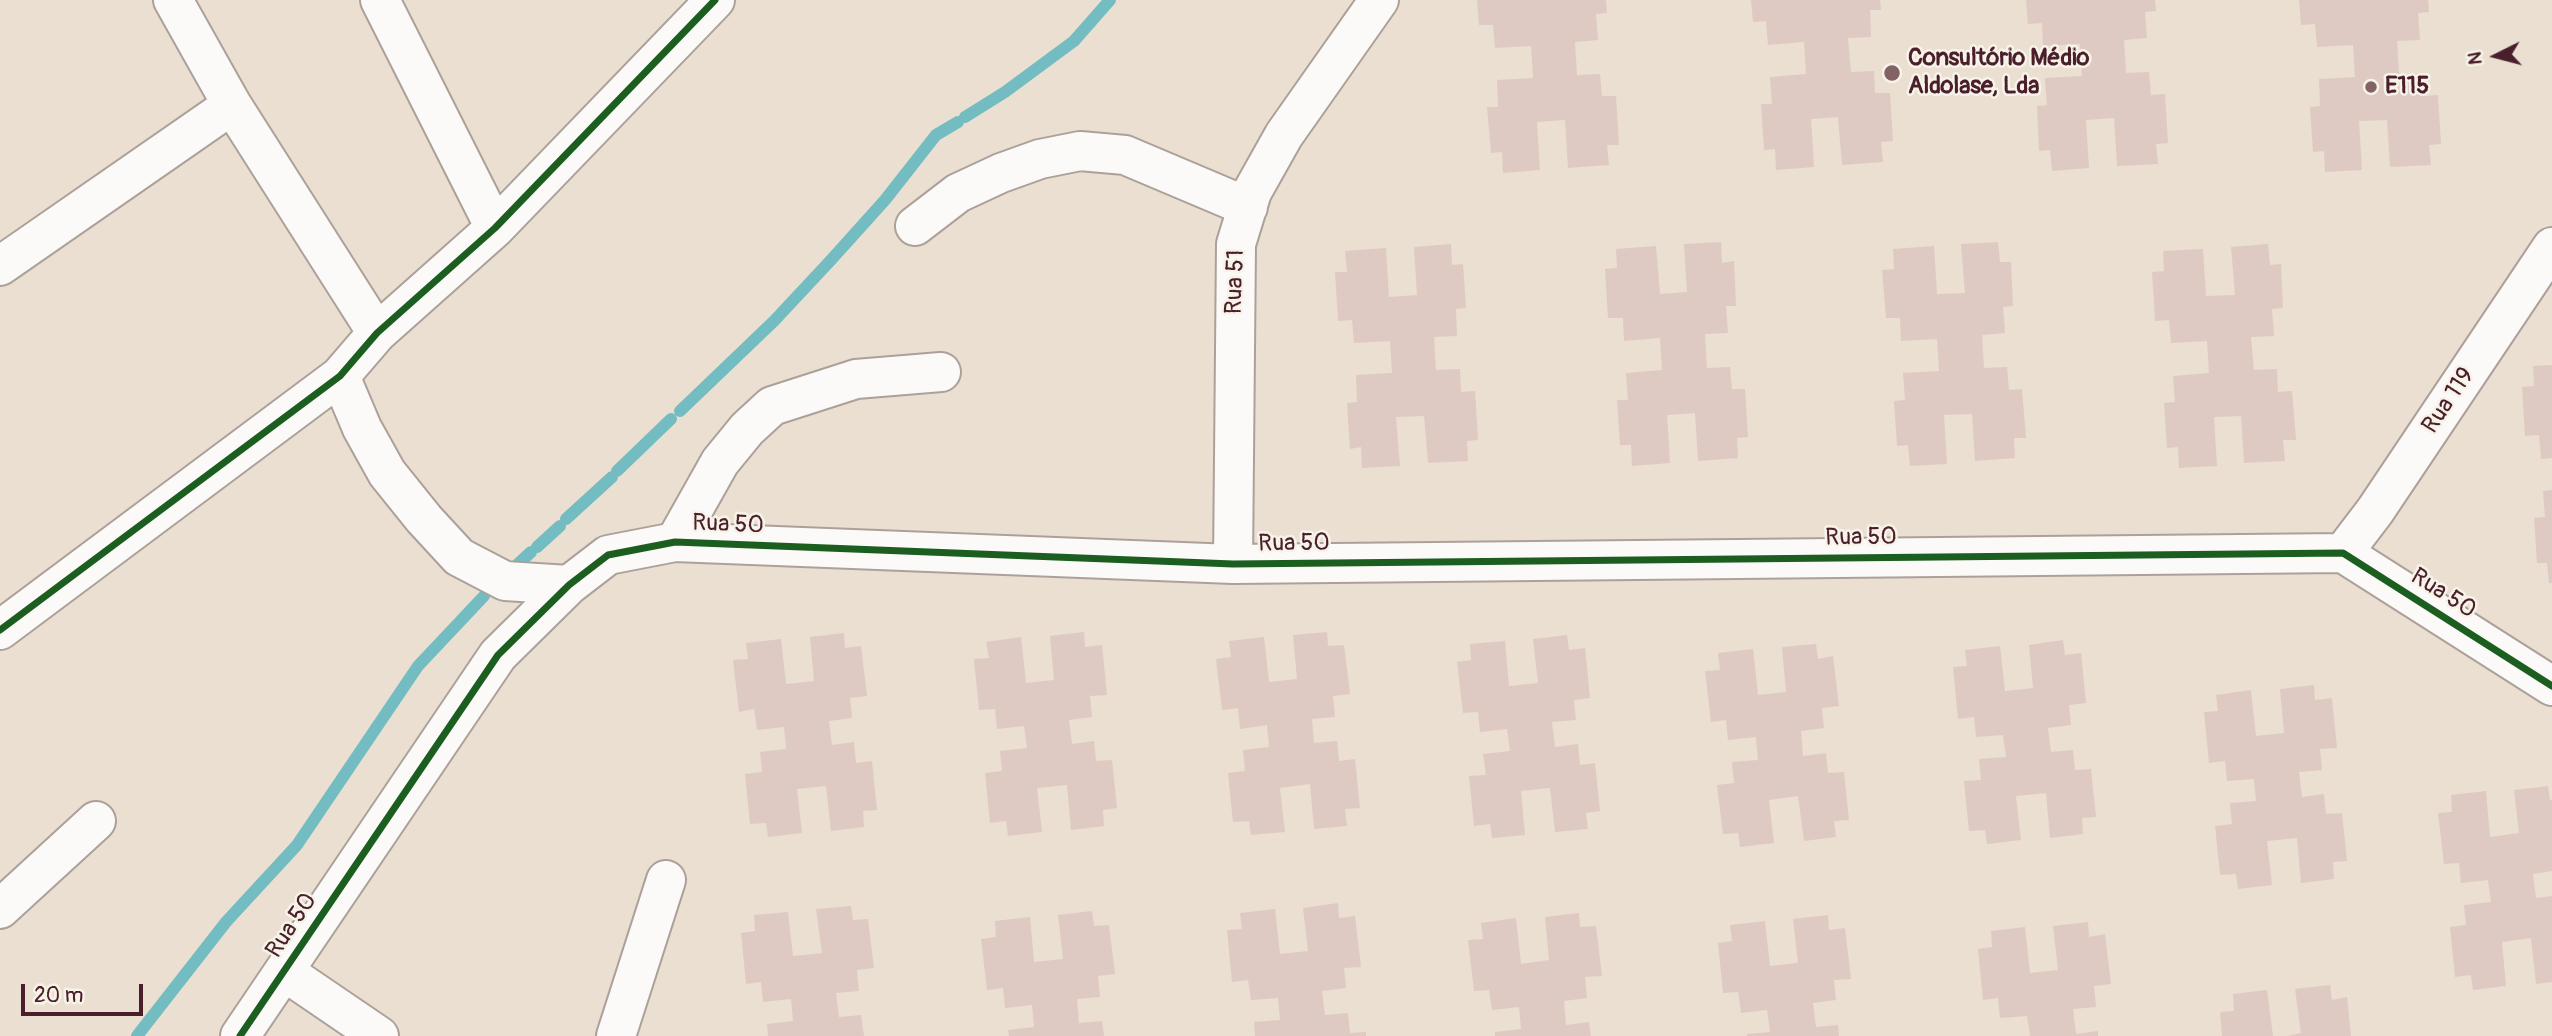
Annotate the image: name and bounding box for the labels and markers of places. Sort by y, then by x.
place label: Consultório Médio Aldolase, Lda [1908,45,2089,101]
marker: Consultório Médio Aldolase, Lda [1882,63,1902,83]
place label: E115 [2385,73,2429,101]
marker: E115 [2363,79,2379,95]

